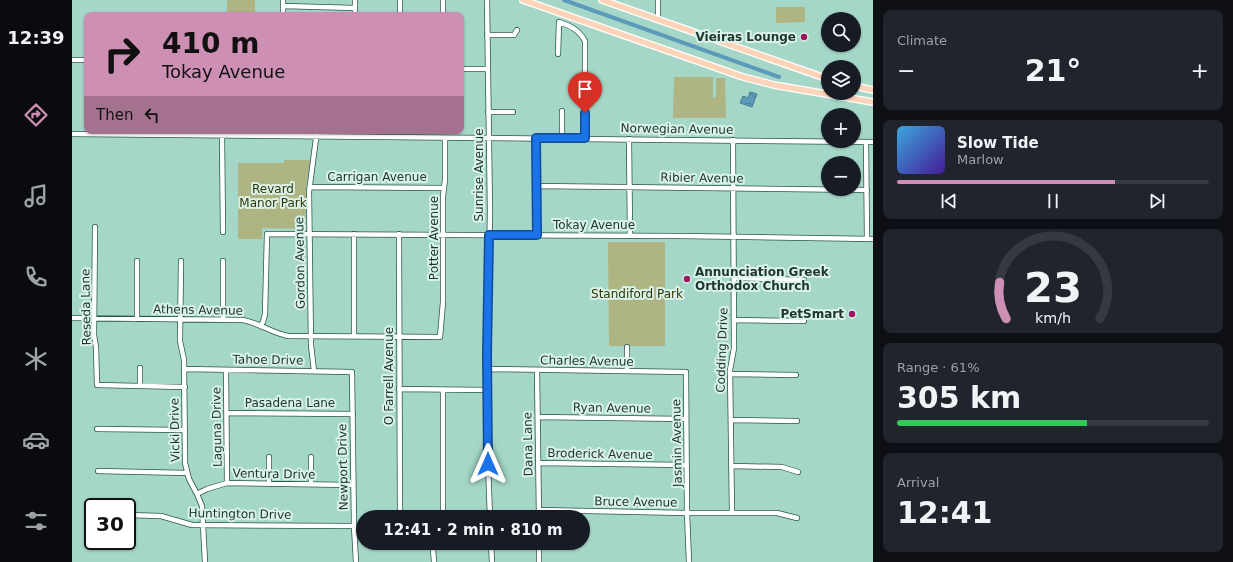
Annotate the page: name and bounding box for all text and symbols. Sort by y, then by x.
map controls [821,12,861,196]
button: search [821,12,861,52]
text: 12:39 [7,27,65,48]
text: 410 m [162,27,259,60]
icon: right [96,28,148,80]
place label: Vieiras Lounge [696,30,796,44]
marker: Vieiras Lounge [799,32,809,42]
text: Climate [897,33,947,48]
text: 21° [1025,53,1081,88]
text: − [897,58,915,83]
text: + [1191,58,1209,83]
button: layers [821,60,861,100]
text: Tokay Avenue [162,61,285,82]
pin [568,72,602,113]
icon: arrive [574,78,596,100]
icon: directions [22,101,50,129]
icon: left [141,104,163,126]
text: Then [96,106,133,124]
button: + [821,108,861,148]
street label: Norwegian Avenue [621,121,733,137]
street label: Sunrise Avenue [472,128,486,222]
text: Slow Tide [957,134,1039,152]
text: Marlow [957,152,1004,167]
button: − [821,156,861,196]
street label: Carrigan Avenue [327,170,427,184]
street label: Ribier Avenue [660,170,744,186]
icon: music [22,182,50,210]
park label: Revard Manor Park [239,182,307,210]
icon: previous [938,190,960,212]
icon: pause [1042,190,1064,212]
icon: next [1146,190,1168,212]
street label: Potter Avenue [427,196,441,280]
street label: Gordon Avenue [292,217,308,309]
street label: Tokay Avenue [552,218,635,232]
icon: phone [22,263,50,291]
text: 23 [1024,263,1082,312]
place label: Annunciation Greek Orthodox Church [695,265,830,293]
street label: Reseda Lane [78,269,94,345]
marker: Annunciation Greek Orthodox Church [682,274,692,284]
park label: Standiford Park [591,287,683,301]
street label: Athens Avenue [153,302,243,318]
street label: Codding Drive [714,307,730,393]
place label: PetSmart [780,307,844,321]
marker: PetSmart [847,309,857,319]
text: km/h [1035,310,1071,326]
street label: O Farrell Avenue [382,327,396,425]
icon: climate [22,345,50,373]
street label: Tahoe Drive [231,352,304,368]
street label: Charles Avenue [540,353,634,369]
text: Range · 61% [897,360,980,375]
text: 305 km [897,380,1021,415]
street label: Laguna Drive [209,387,225,467]
street label: Pasadena Lane [245,396,335,410]
street label: Vicki Drive [167,398,183,462]
street label: Jasmin Avenue [669,399,685,488]
street label: Ryan Avenue [573,400,651,416]
street label: Dana Lane [520,412,536,476]
street label: Newport Drive [335,424,351,510]
icon: car [22,426,50,454]
position arrow [467,443,509,485]
street label: Broderick Avenue [547,446,653,462]
street label: Ventura Drive [233,466,315,482]
text: Arrival [897,475,939,490]
street label: Bruce Avenue [594,494,678,510]
text: 12:41 [897,495,993,530]
speed limit sign: 30 [84,498,136,550]
street label: Huntington Drive [188,506,292,522]
icon: filters [22,507,50,535]
text: 12:41 · 2 min · 810 m [383,521,563,539]

